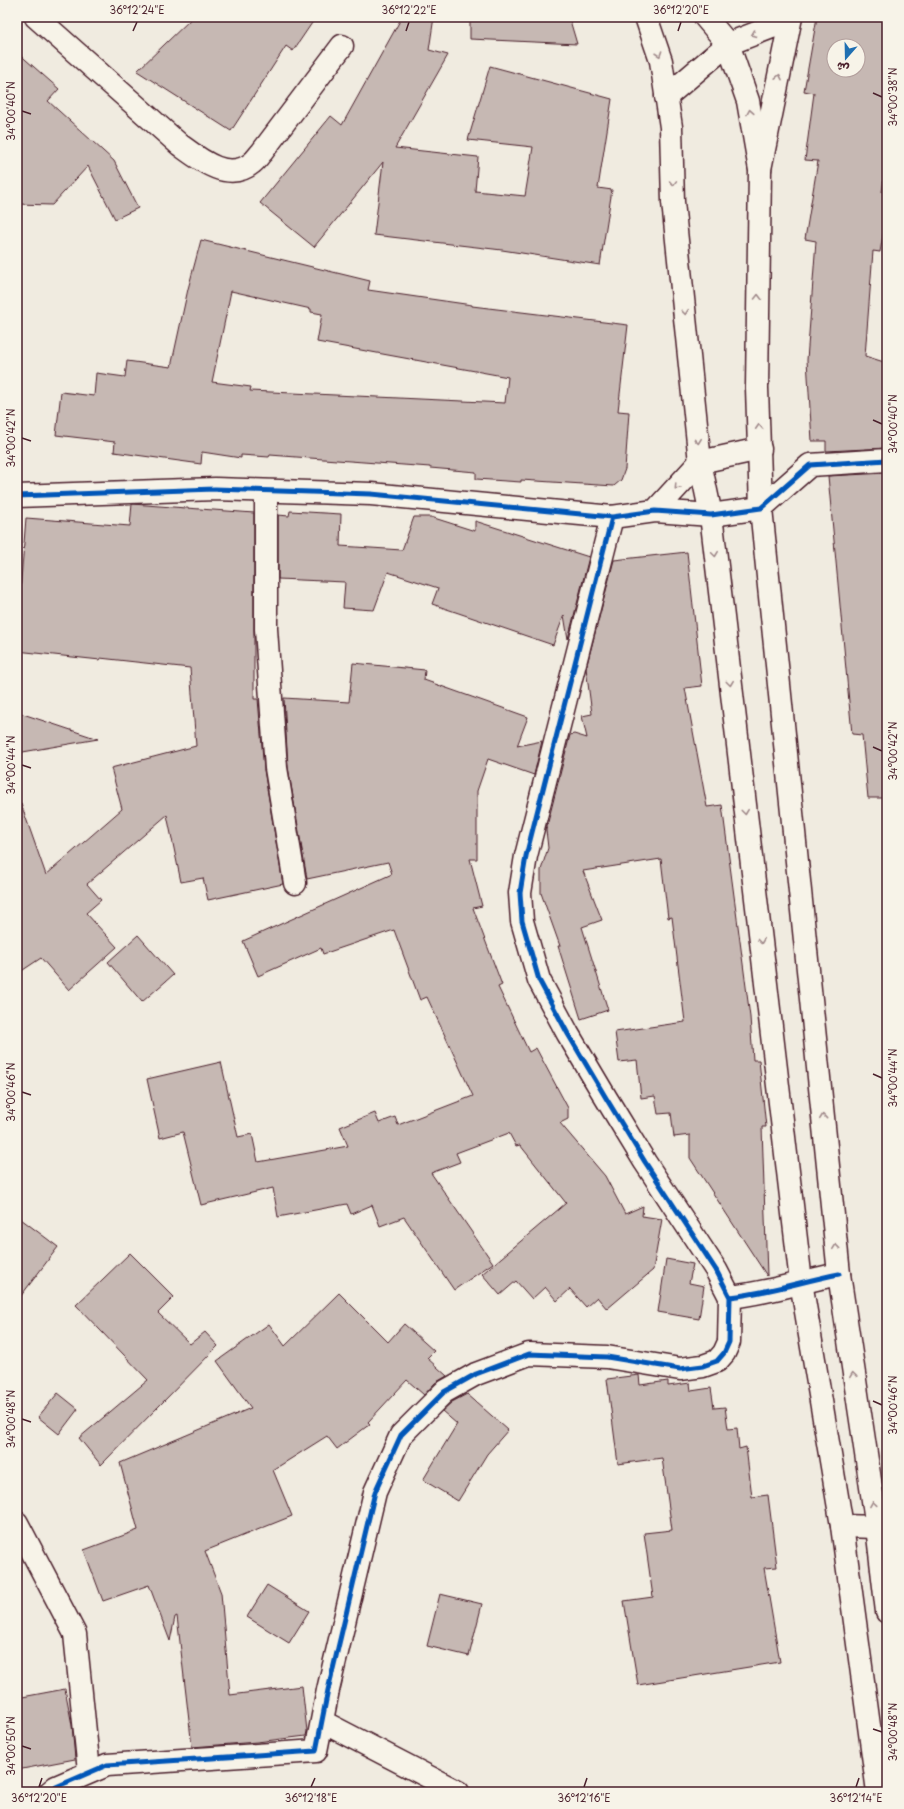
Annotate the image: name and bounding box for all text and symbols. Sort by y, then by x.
text: 36°12'24"E [109,2,165,17]
text: 36°12'22"E [381,2,437,17]
text: 36°12'20"E [653,2,709,17]
one-way arrow [750,29,757,37]
north arrow [826,38,866,78]
one-way arrow [654,50,662,57]
text: ش [834,58,851,78]
text: 34°00'38"N [885,67,900,127]
one-way arrow [774,74,782,80]
text: 34°00'40"N [3,81,18,141]
one-way arrow [746,108,754,115]
one-way arrow [668,180,677,186]
one-way arrow [754,294,762,300]
one-way arrow [680,309,689,315]
text: 34°00'40"N [885,394,900,454]
text: 34°00'42"N [3,408,18,468]
one-way arrow [755,424,763,430]
one-way arrow [693,438,702,444]
one-way arrow [675,482,682,490]
one-way arrow [710,551,719,557]
one-way arrow [725,680,734,686]
text: 34°00'42"N [885,721,900,781]
text: 34°00'44"N [3,735,18,795]
one-way arrow [741,809,750,815]
one-way arrow [756,938,765,944]
text: 34°00'44"N [885,1048,900,1108]
text: 34°00'46"N [3,1062,18,1122]
one-way arrow [819,1114,828,1120]
one-way arrow [832,1243,841,1250]
one-way arrow [849,1372,858,1378]
text: 34°00'46"N [885,1375,900,1435]
text: 34°00'48"N [3,1389,18,1448]
one-way arrow [869,1501,878,1507]
text: 34°00'48"N [885,1702,900,1761]
text: 34°00'50"N [3,1716,18,1776]
text: 36°12'20"E [11,1790,67,1805]
text: 36°12'18"E [285,1790,337,1805]
text: 36°12'16"E [557,1790,611,1805]
text: 36°12'14"E [830,1790,882,1805]

